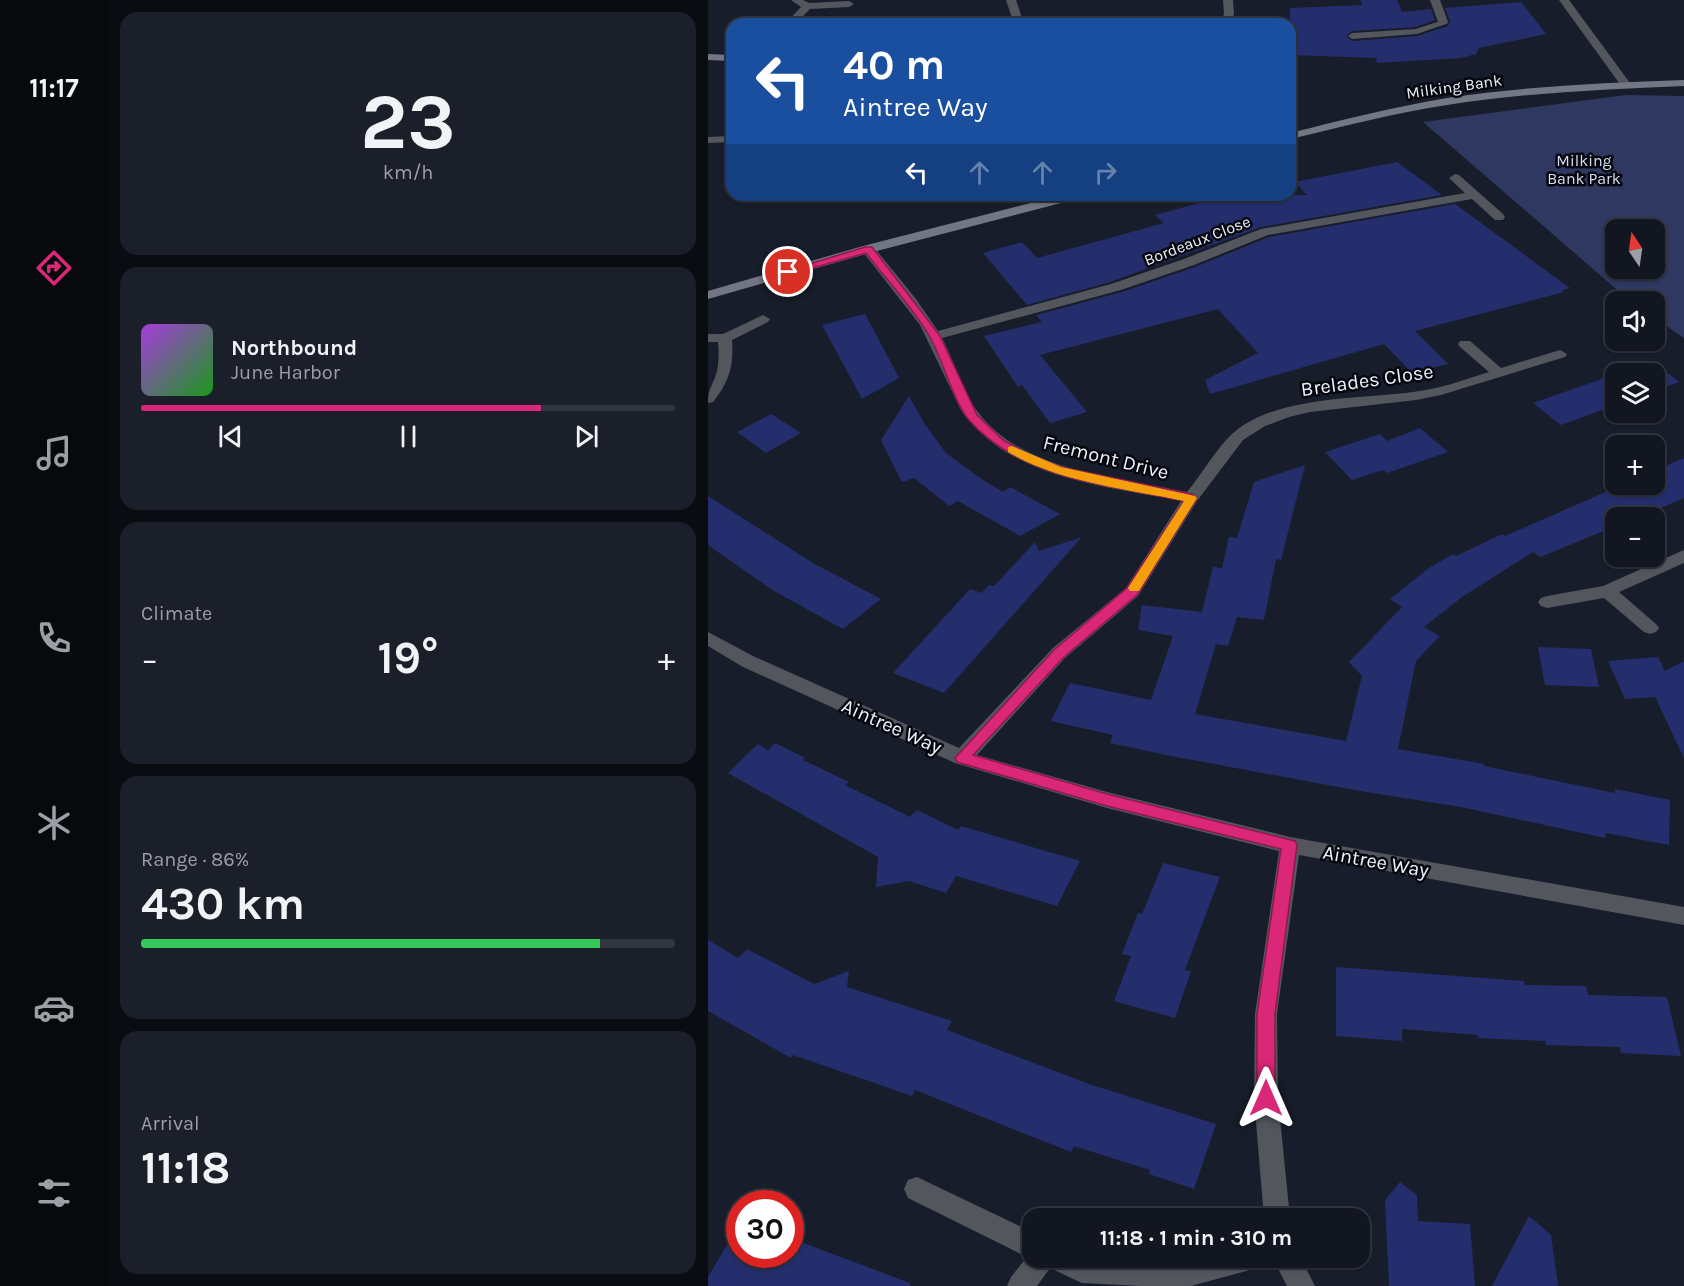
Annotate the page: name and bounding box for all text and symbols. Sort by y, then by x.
text: 40 m [843,40,945,90]
icon: left [744,42,822,120]
street label: Milking Bank [1405,70,1503,103]
text: 11:17 [29,72,79,104]
text: 23 [360,76,456,168]
text: Aintree Way [843,91,988,123]
park label: Milking Bank Park [1547,151,1621,188]
icon: left [900,156,933,189]
icon: ahead [963,156,996,189]
icon: ahead [1026,156,1059,189]
icon: right [1089,156,1122,189]
text: km/h [383,161,433,184]
street label: Bordeaux Close [1141,211,1253,269]
north arrow [1605,219,1665,279]
map controls [1605,219,1665,567]
pin [762,246,813,297]
icon: directions [33,247,75,289]
icon: arrive [771,255,804,288]
button: sound [1605,291,1665,351]
text: Northbound [231,335,357,361]
street label: Brelades Close [1299,360,1435,401]
text: June Harbor [231,361,340,384]
button: layers [1605,363,1665,423]
icon: previous [214,420,247,453]
icon: pause [392,420,425,453]
icon: next [570,420,603,453]
street label: Fremont Drive [1041,431,1171,484]
icon: music [33,432,75,474]
button: + [1605,435,1665,495]
button: − [1605,507,1665,567]
text: Climate [141,602,212,625]
icon: phone [33,617,75,659]
text: 19° [378,632,438,684]
text: − [141,640,158,678]
text: + [658,640,675,678]
street label: Aintree Way [838,694,945,759]
icon: climate [33,802,75,844]
street label: Aintree Way [1321,841,1431,882]
text: Range · 86% [141,848,249,871]
text: 430 km [141,878,305,930]
icon: car [33,987,75,1029]
position arrow [1234,1066,1298,1130]
text: Arrival [141,1112,200,1135]
text: 11:18 [141,1142,230,1194]
icon: filters [33,1172,75,1214]
speed limit sign: 30 [726,1190,804,1268]
text: 11:18 · 1 min · 310 m [1100,1225,1292,1251]

